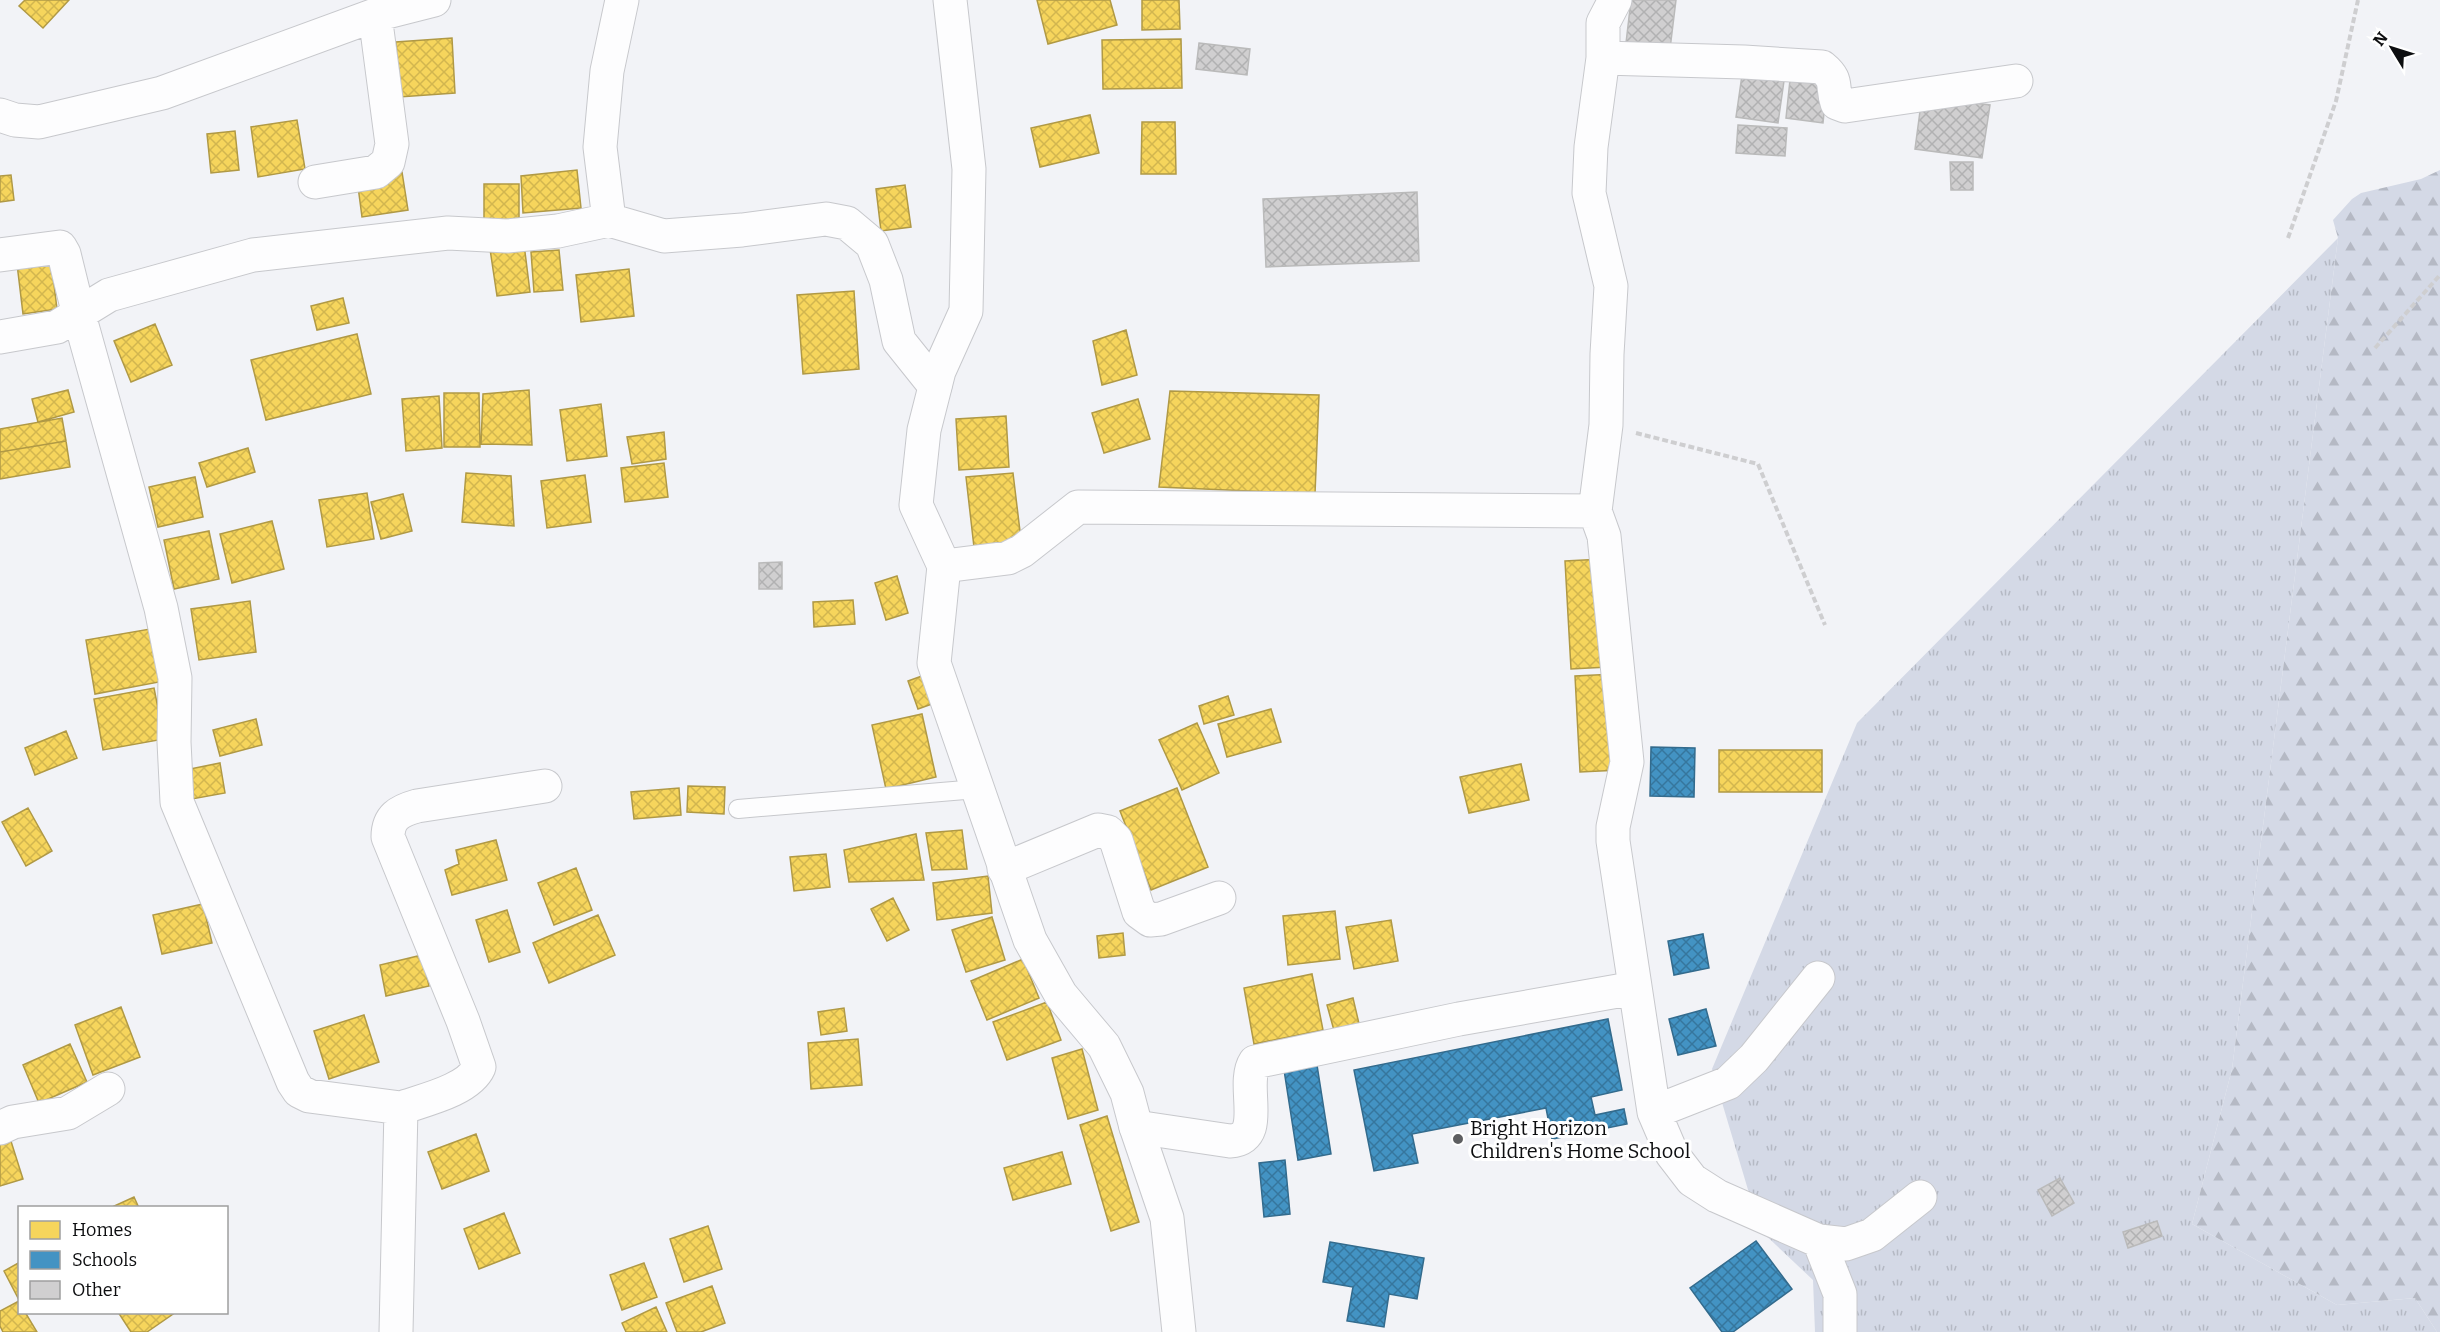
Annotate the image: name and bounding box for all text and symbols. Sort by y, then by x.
north arrow [2362,18,2422,78]
text: N [2369,28,2392,50]
place label: Bright Horizon Children's Home School [1470,1116,1691,1163]
marker: Bright Horizon Children's Home School [1451,1132,1465,1146]
legend [18,1206,228,1314]
text: Homes [72,1219,132,1241]
text: Schools [72,1249,137,1271]
text: Other [72,1279,121,1301]

